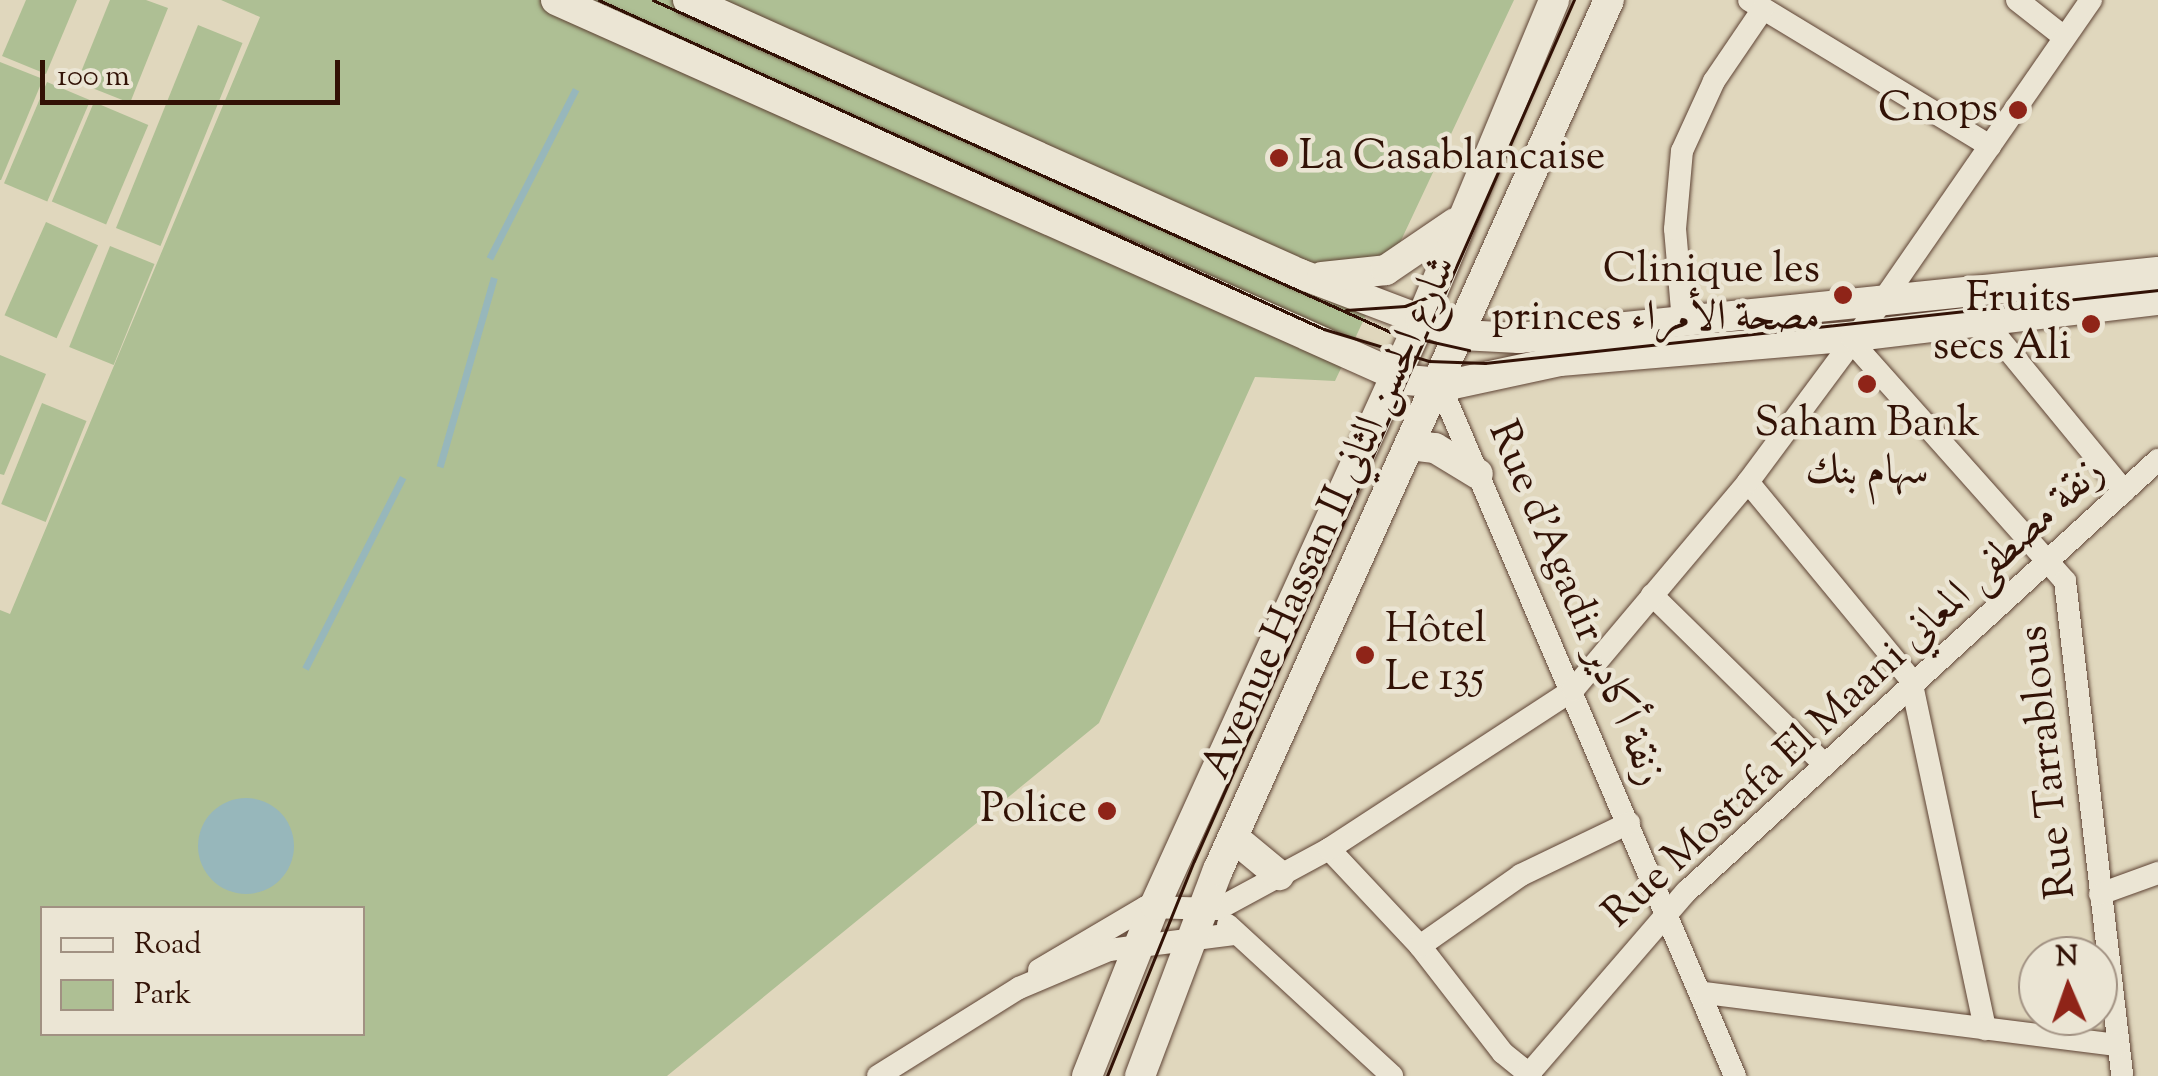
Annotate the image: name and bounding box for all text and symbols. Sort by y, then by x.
scale bar [45,40,345,102]
text: 100 m [57,56,130,99]
place label: Cnops [1878,85,1998,135]
marker: Cnops [2007,99,2029,121]
place label: La Casablancaise [1299,133,1605,183]
marker: La Casablancaise [1268,147,1290,169]
place label: Clinique les princes مصحة الأمراء [1491,246,1820,344]
street label: Avenue Hassan II شارع الحسن الثاني [1193,248,1469,788]
place label: Fruits secs Ali [1933,275,2071,374]
marker: Clinique les princes مصحة الأمراء [1830,282,1856,308]
marker: Fruits secs Ali [2080,313,2102,335]
marker: Saham Bank سهام بنك [1856,373,1878,395]
place label: Saham Bank سهام بنك [1754,400,1980,498]
street label: Rue d'Agadir زنقة أكادير [1475,414,1675,794]
street label: Rue Mostafa El Maani زنقة مصطفى المعاني [1594,448,2116,940]
place label: Hôtel Le 135 [1385,606,1486,704]
street label: Rue Tarrablous [2010,623,2088,901]
marker: Hôtel Le 135 [1354,644,1376,666]
place label: Police [980,786,1087,836]
marker: Police [1096,800,1118,822]
legend [40,906,365,1036]
text: Road [134,924,201,967]
north arrow [2018,936,2118,1036]
text: N [2055,938,2079,978]
text: Park [134,974,191,1017]

